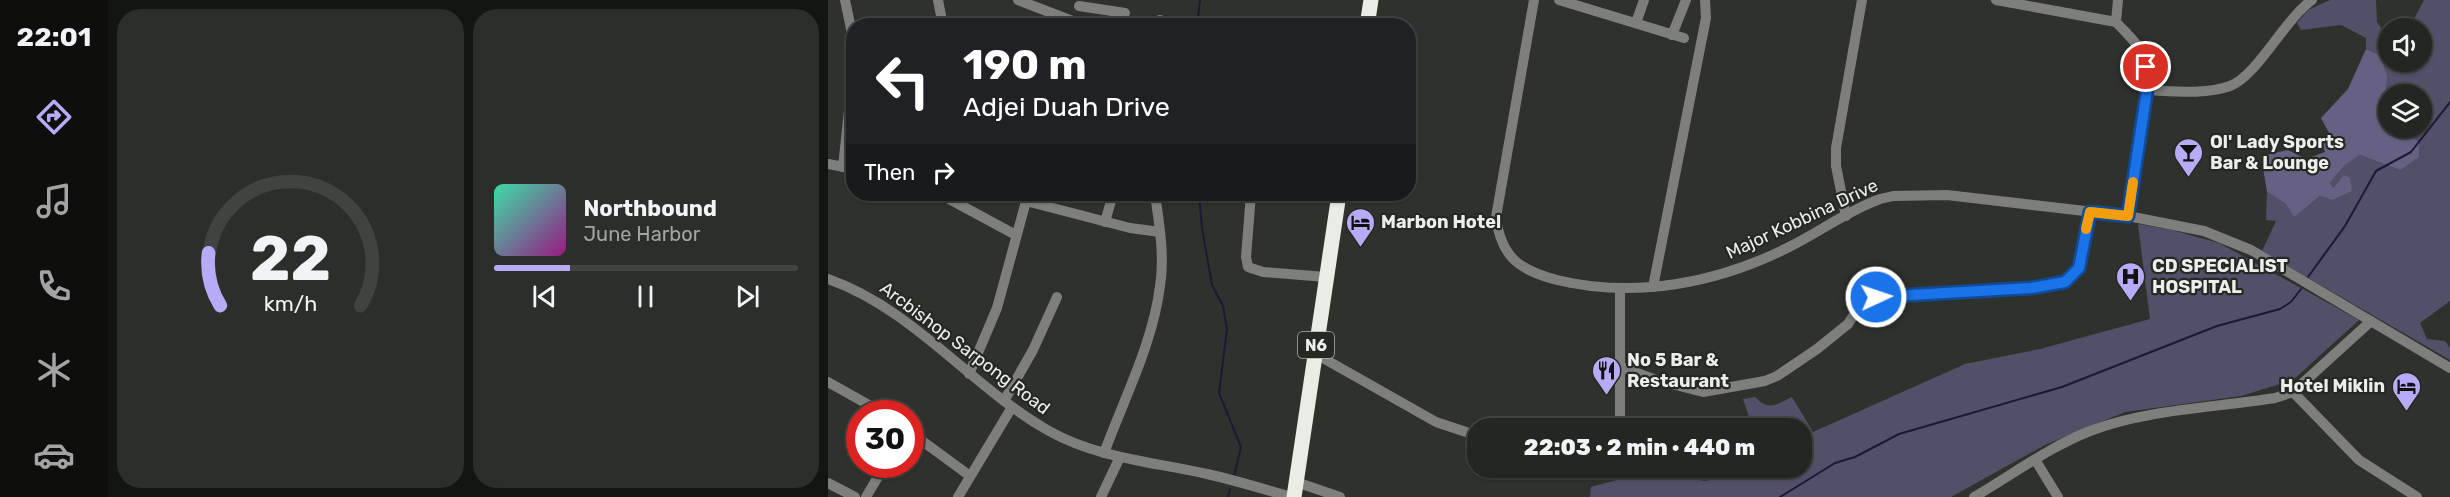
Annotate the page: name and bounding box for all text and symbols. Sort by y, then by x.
map controls [2378,18,2432,138]
button: sound [2378,18,2432,72]
text: 22:01 [17,21,91,53]
text: 190 m [963,40,1087,90]
pin [2120,41,2171,92]
icon: left [864,42,942,120]
icon: arrive [2129,50,2162,83]
button: layers [2378,84,2432,138]
text: Adjei Duah Drive [963,91,1170,123]
icon: directions [33,96,75,138]
place label: Ol' Lady Sports Bar & Lounge [2210,131,2344,174]
bar icon: Ol' Lady Sports Bar & Lounge [2173,136,2205,178]
icon: right [927,156,960,189]
text: Then [864,159,915,186]
street label: Major Kobbina Drive [1723,174,1881,264]
icon: music [33,180,75,222]
text: Northbound [584,195,717,222]
hotel icon: Marbon Hotel [1344,206,1376,248]
place label: Marbon Hotel [1381,211,1501,233]
text: 22 [250,222,331,296]
text: June Harbor [584,222,700,246]
place label: CD SPECIALIST HOSPITAL [2152,255,2288,298]
hospital icon: CD SPECIALIST HOSPITAL [2115,260,2147,302]
icon: phone [33,265,75,307]
position arrow [1844,265,1908,329]
street label: Arcbishop Sarpong Road [876,277,1054,419]
icon: previous [528,280,561,313]
icon: pause [629,280,662,313]
icon: next [731,280,764,313]
text: km/h [263,291,317,316]
road number: N6 [1298,332,1334,358]
icon: climate [33,349,75,391]
place label: No 5 Bar & Restaurant [1627,349,1729,392]
restaurant icon: No 5 Bar & Restaurant [1590,354,1622,396]
hotel icon: Hotel Miklin [2390,370,2422,412]
place label: Hotel Miklin [2280,375,2385,397]
speed limit sign: 30 [846,400,924,478]
icon: car [33,434,75,476]
text: 22:03 · 2 min · 440 m [1524,434,1755,461]

